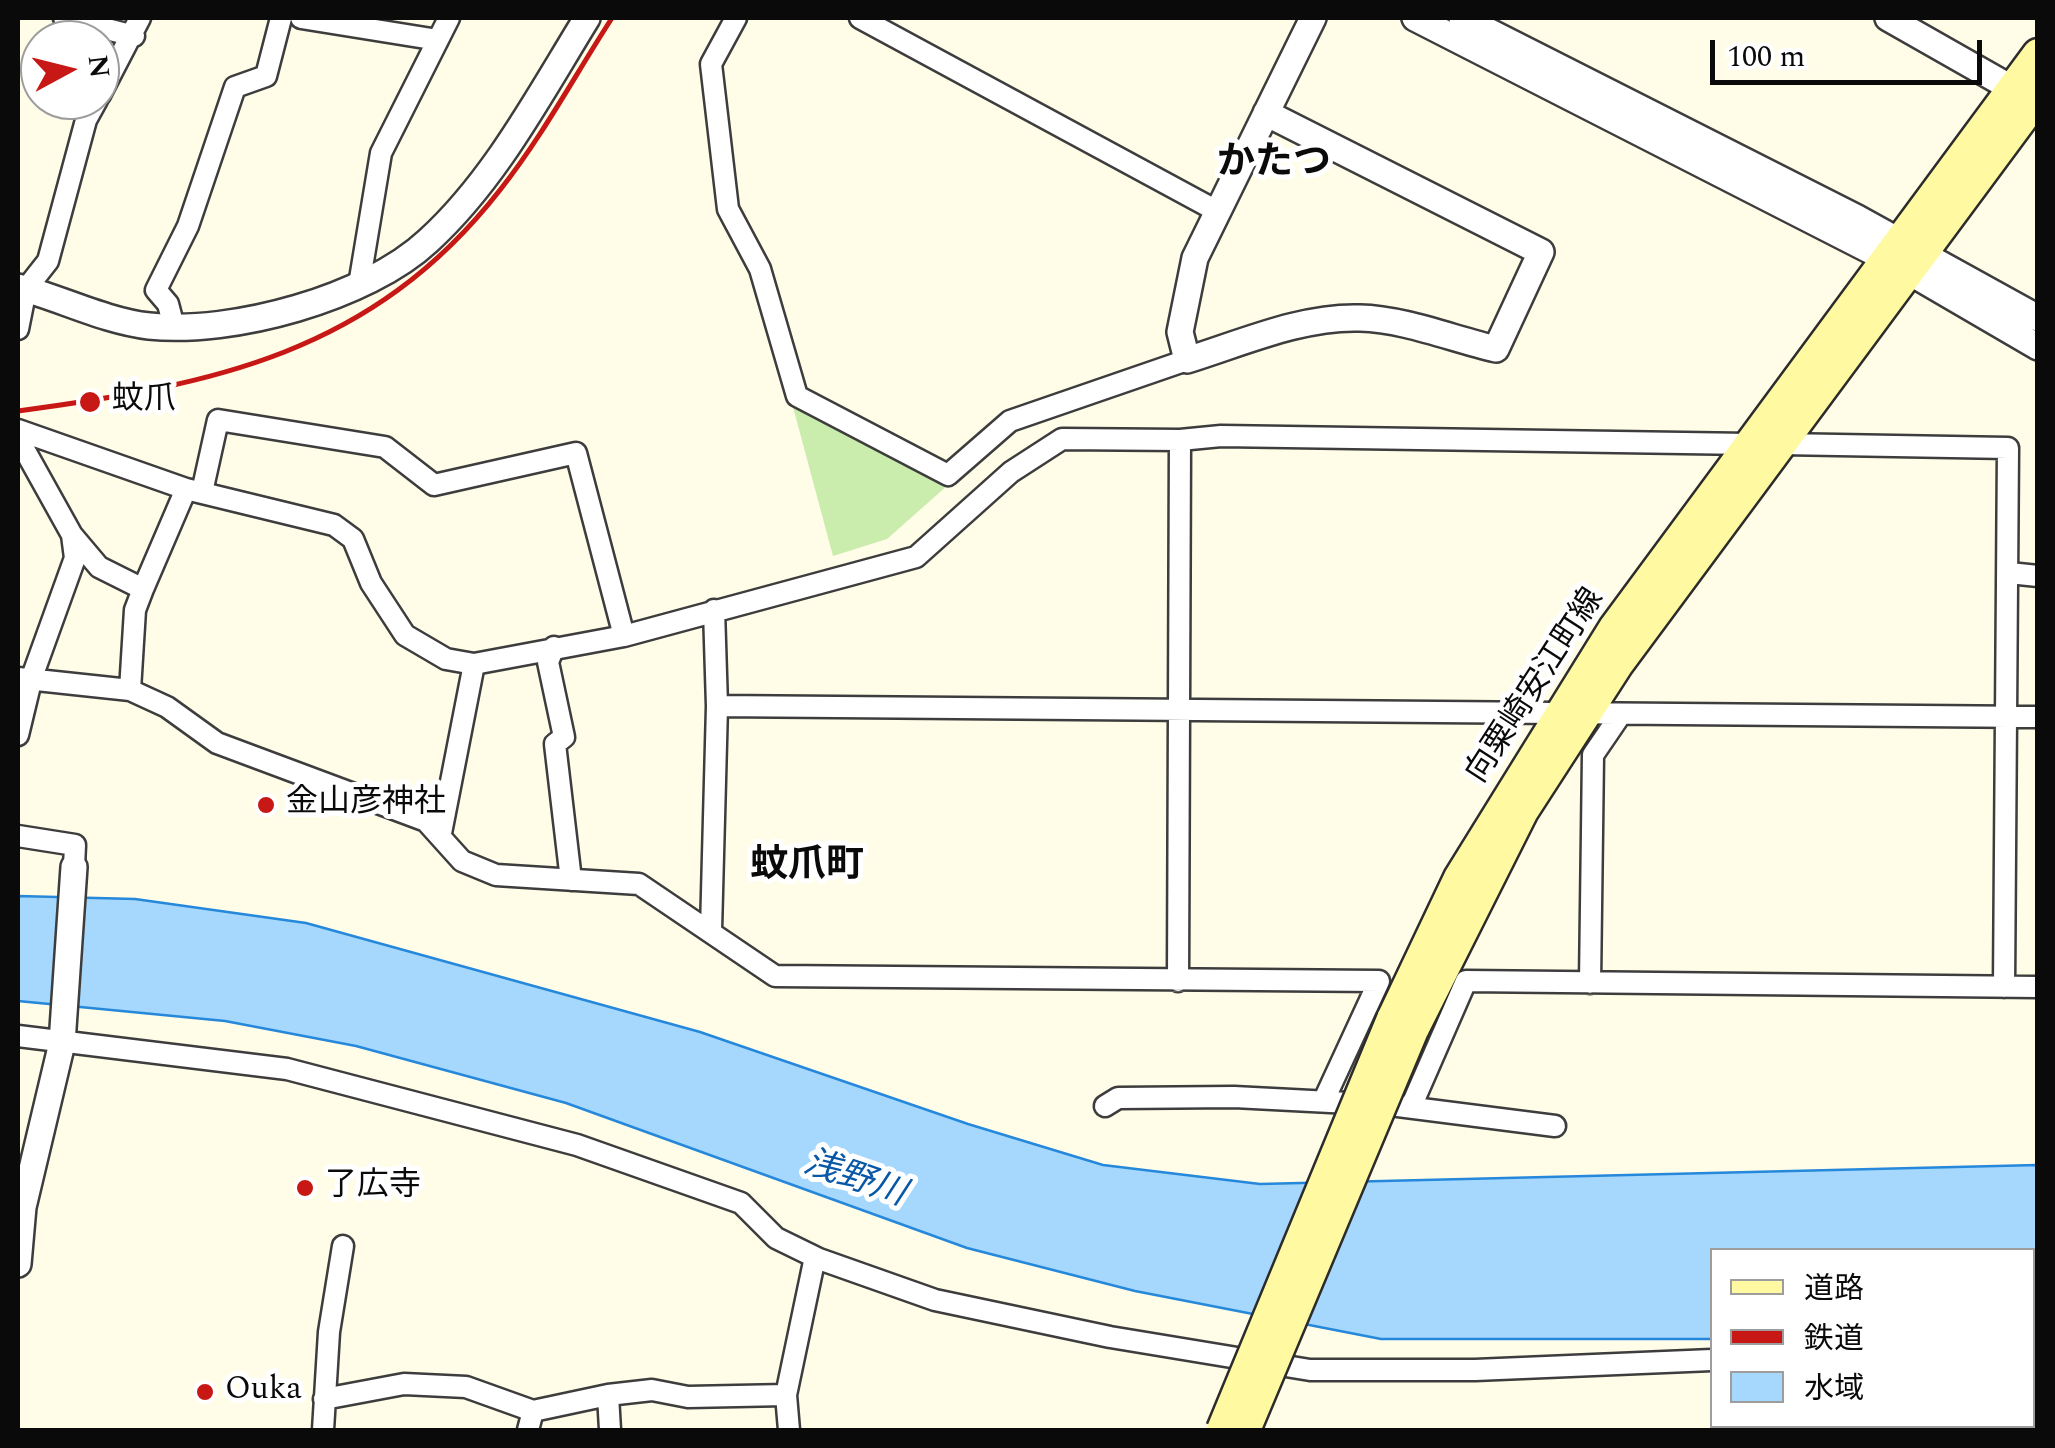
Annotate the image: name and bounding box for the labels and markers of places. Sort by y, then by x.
place label: 蚊爪 [112,383,176,421]
marker: 蚊爪 [77,389,103,415]
place label: 金山彦神社 [286,786,446,824]
marker: 金山彦神社 [255,794,277,816]
place label: 了広寺 [325,1169,421,1207]
marker: 了広寺 [294,1177,316,1199]
place label: Ouka [225,1373,302,1411]
marker: Ouka [194,1381,216,1403]

